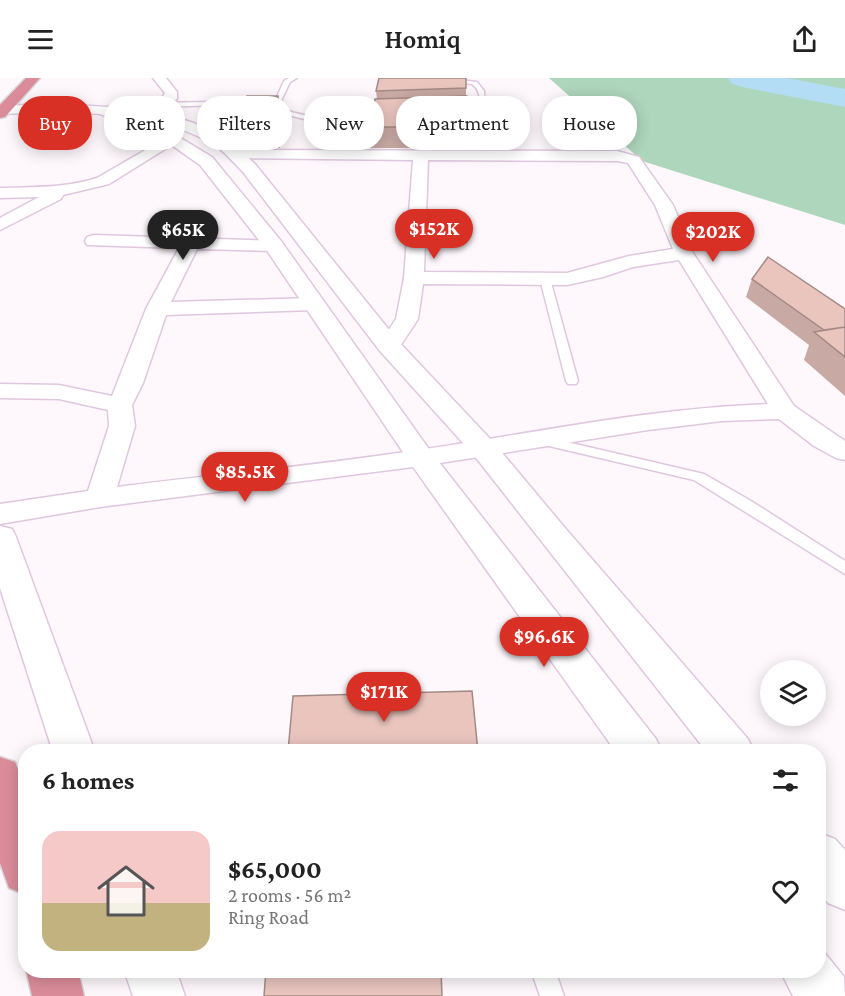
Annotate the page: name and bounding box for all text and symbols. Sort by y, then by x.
icon: menu [24,23,57,56]
icon: share [788,23,821,56]
text: Homiq [384,24,461,54]
chip: Buy [18,96,92,150]
chip: Rent [104,96,185,150]
chip: Filters [197,96,292,150]
chip: New [304,96,384,150]
chip: Apartment [396,96,530,150]
chip: House [542,96,637,150]
pin: $152K [392,209,476,260]
pin: $65K [147,210,219,261]
pin: $202K [671,212,755,263]
text: $152K [409,217,459,239]
text: $65K [161,218,205,240]
text: $202K [685,220,741,242]
pin: $85.5K [196,452,294,503]
text: $85.5K [215,460,275,482]
pin: $96.6K [495,617,593,668]
text: $96.6K [514,625,574,647]
map controls [760,660,826,726]
button: layers [760,660,826,726]
pin: $171K [342,672,426,723]
text: $171K [360,680,408,702]
icon: filters [769,764,802,797]
text: 6 homes [42,766,134,795]
icon: home [90,855,162,927]
text: $65,000 [228,855,322,884]
icon: heart [769,875,802,908]
text: 2 rooms · 56 m² [228,884,351,906]
text: Ring Road [228,906,309,928]

